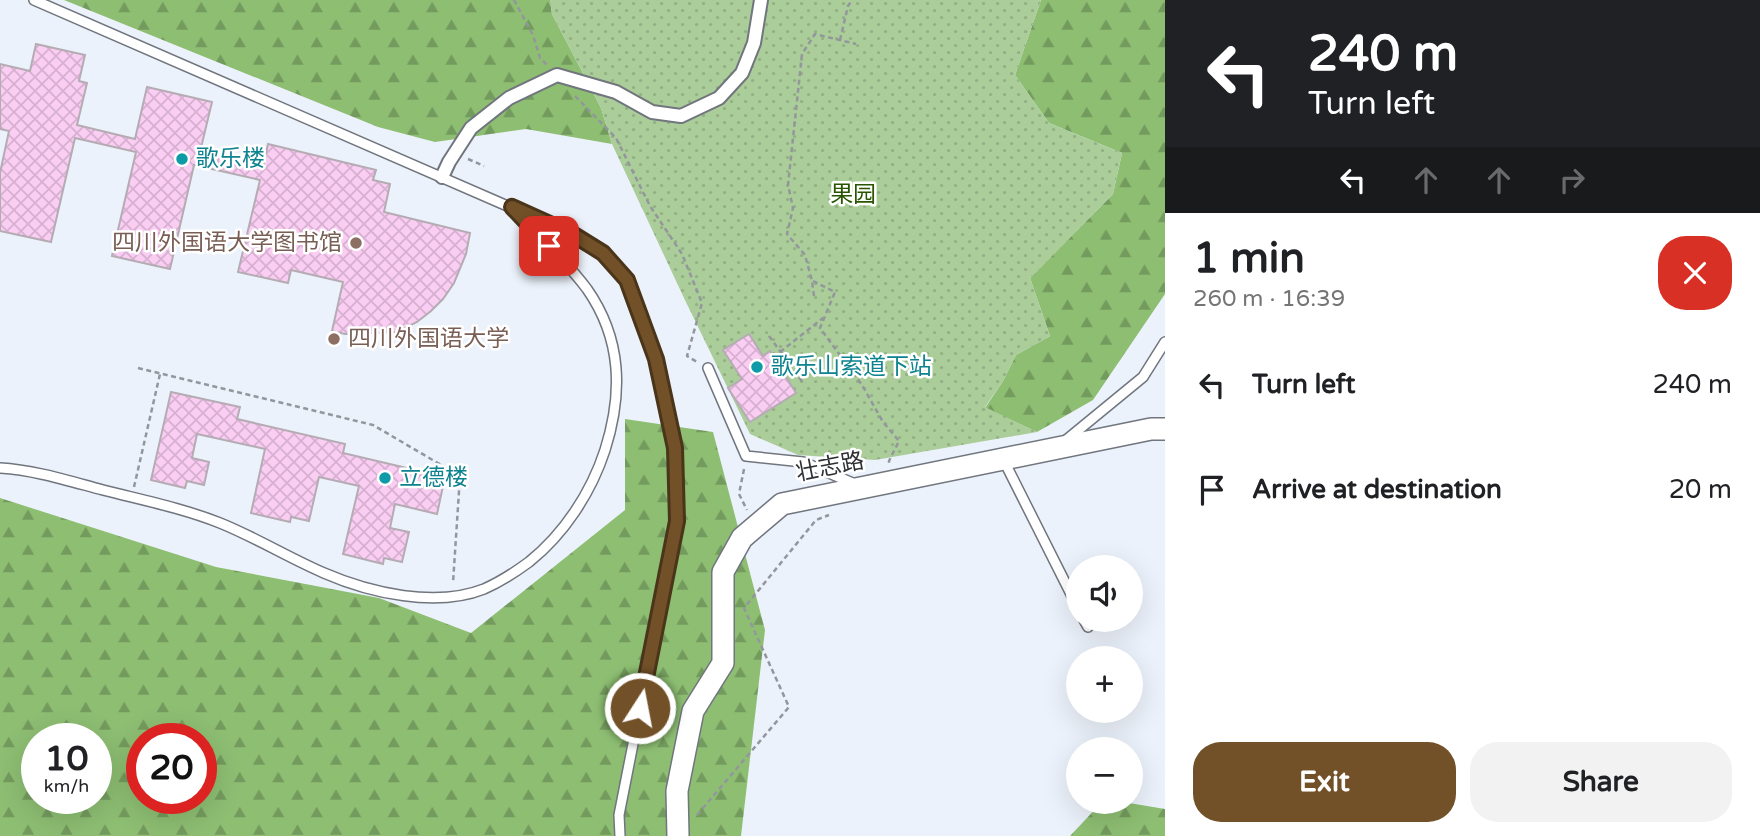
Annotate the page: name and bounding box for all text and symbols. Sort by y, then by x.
text: 240 m [1308,25,1458,84]
icon: left [1193,28,1284,119]
text: Turn left [1308,85,1435,123]
place label: 歌乐楼 [196,145,265,173]
marker: 歌乐楼 [174,151,190,167]
icon: left [1334,161,1372,199]
icon: ahead [1407,161,1445,199]
icon: ahead [1480,161,1518,199]
icon: right [1553,161,1591,199]
park label: 果园 [830,181,876,209]
pin [519,216,579,276]
icon: arrive [530,227,568,265]
place label: 四川外国语大学图书馆 [112,229,342,257]
text: 1 min [1193,233,1305,284]
marker: 四川外国语大学图书馆 [348,235,364,251]
button: close [1658,236,1732,310]
text: 260 m · 16:39 [1193,285,1345,313]
place label: 四川外国语大学 [348,325,509,353]
marker: 四川外国语大学 [326,331,342,347]
place label: 歌乐山索道下站 [771,353,932,381]
marker: 歌乐山索道下站 [749,359,765,375]
icon: left [1193,366,1231,404]
text: Turn left [1252,369,1355,400]
text: 240 m [1652,369,1732,400]
street label: 壮志路 [793,447,867,487]
place label: 立德楼 [399,464,468,492]
marker: 立德楼 [377,470,393,486]
icon: arrive [1193,471,1231,509]
text: Arrive at destination [1252,474,1502,505]
text: 20 m [1669,474,1732,505]
map controls [1066,555,1143,814]
button: sound [1066,555,1143,632]
button: + [1066,646,1143,723]
position arrow [603,671,677,745]
speed limit sign: 20 [126,723,217,814]
button: − [1066,737,1143,814]
text: 10 [45,738,88,780]
button: Exit [1193,742,1456,822]
button: Share [1470,742,1732,822]
text: km/h [44,775,89,797]

